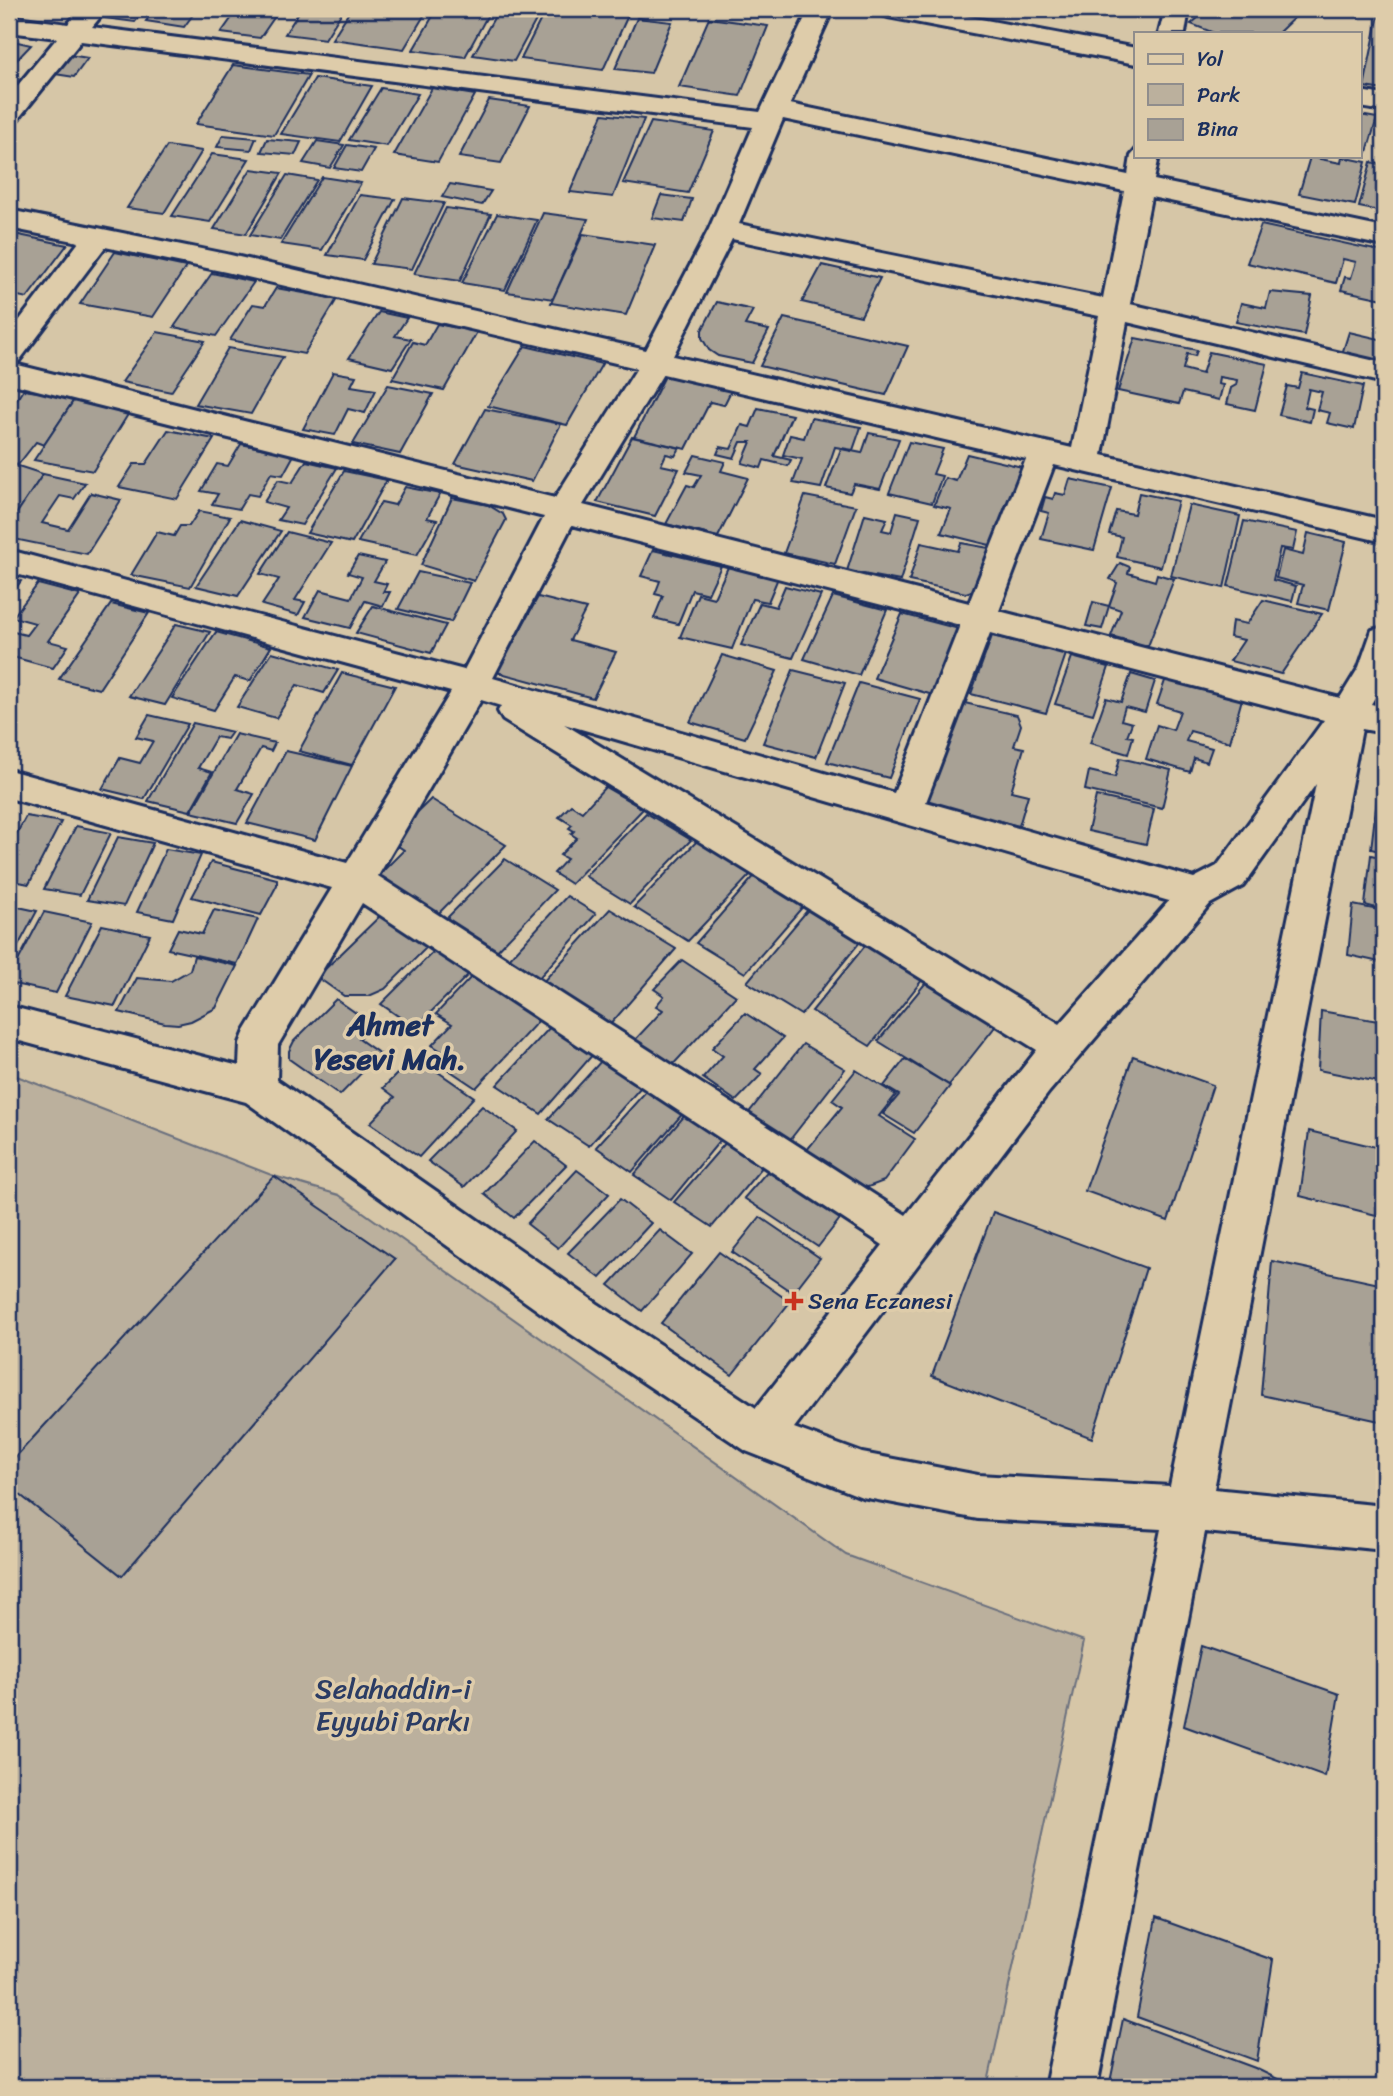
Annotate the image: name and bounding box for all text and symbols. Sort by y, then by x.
legend [1134,32,1362,158]
text: Yol [1197,40,1224,78]
text: Park [1197,76,1240,114]
text: Bina [1197,110,1238,148]
district label: Ahmet Yesevi Mah. [314,998,466,1086]
place label: Sena Eczanesi [808,1281,953,1322]
marker: Sena Eczanesi [786,1293,802,1309]
park label: Selahaddin-i Eyyubi Parkı [315,1664,472,1745]

